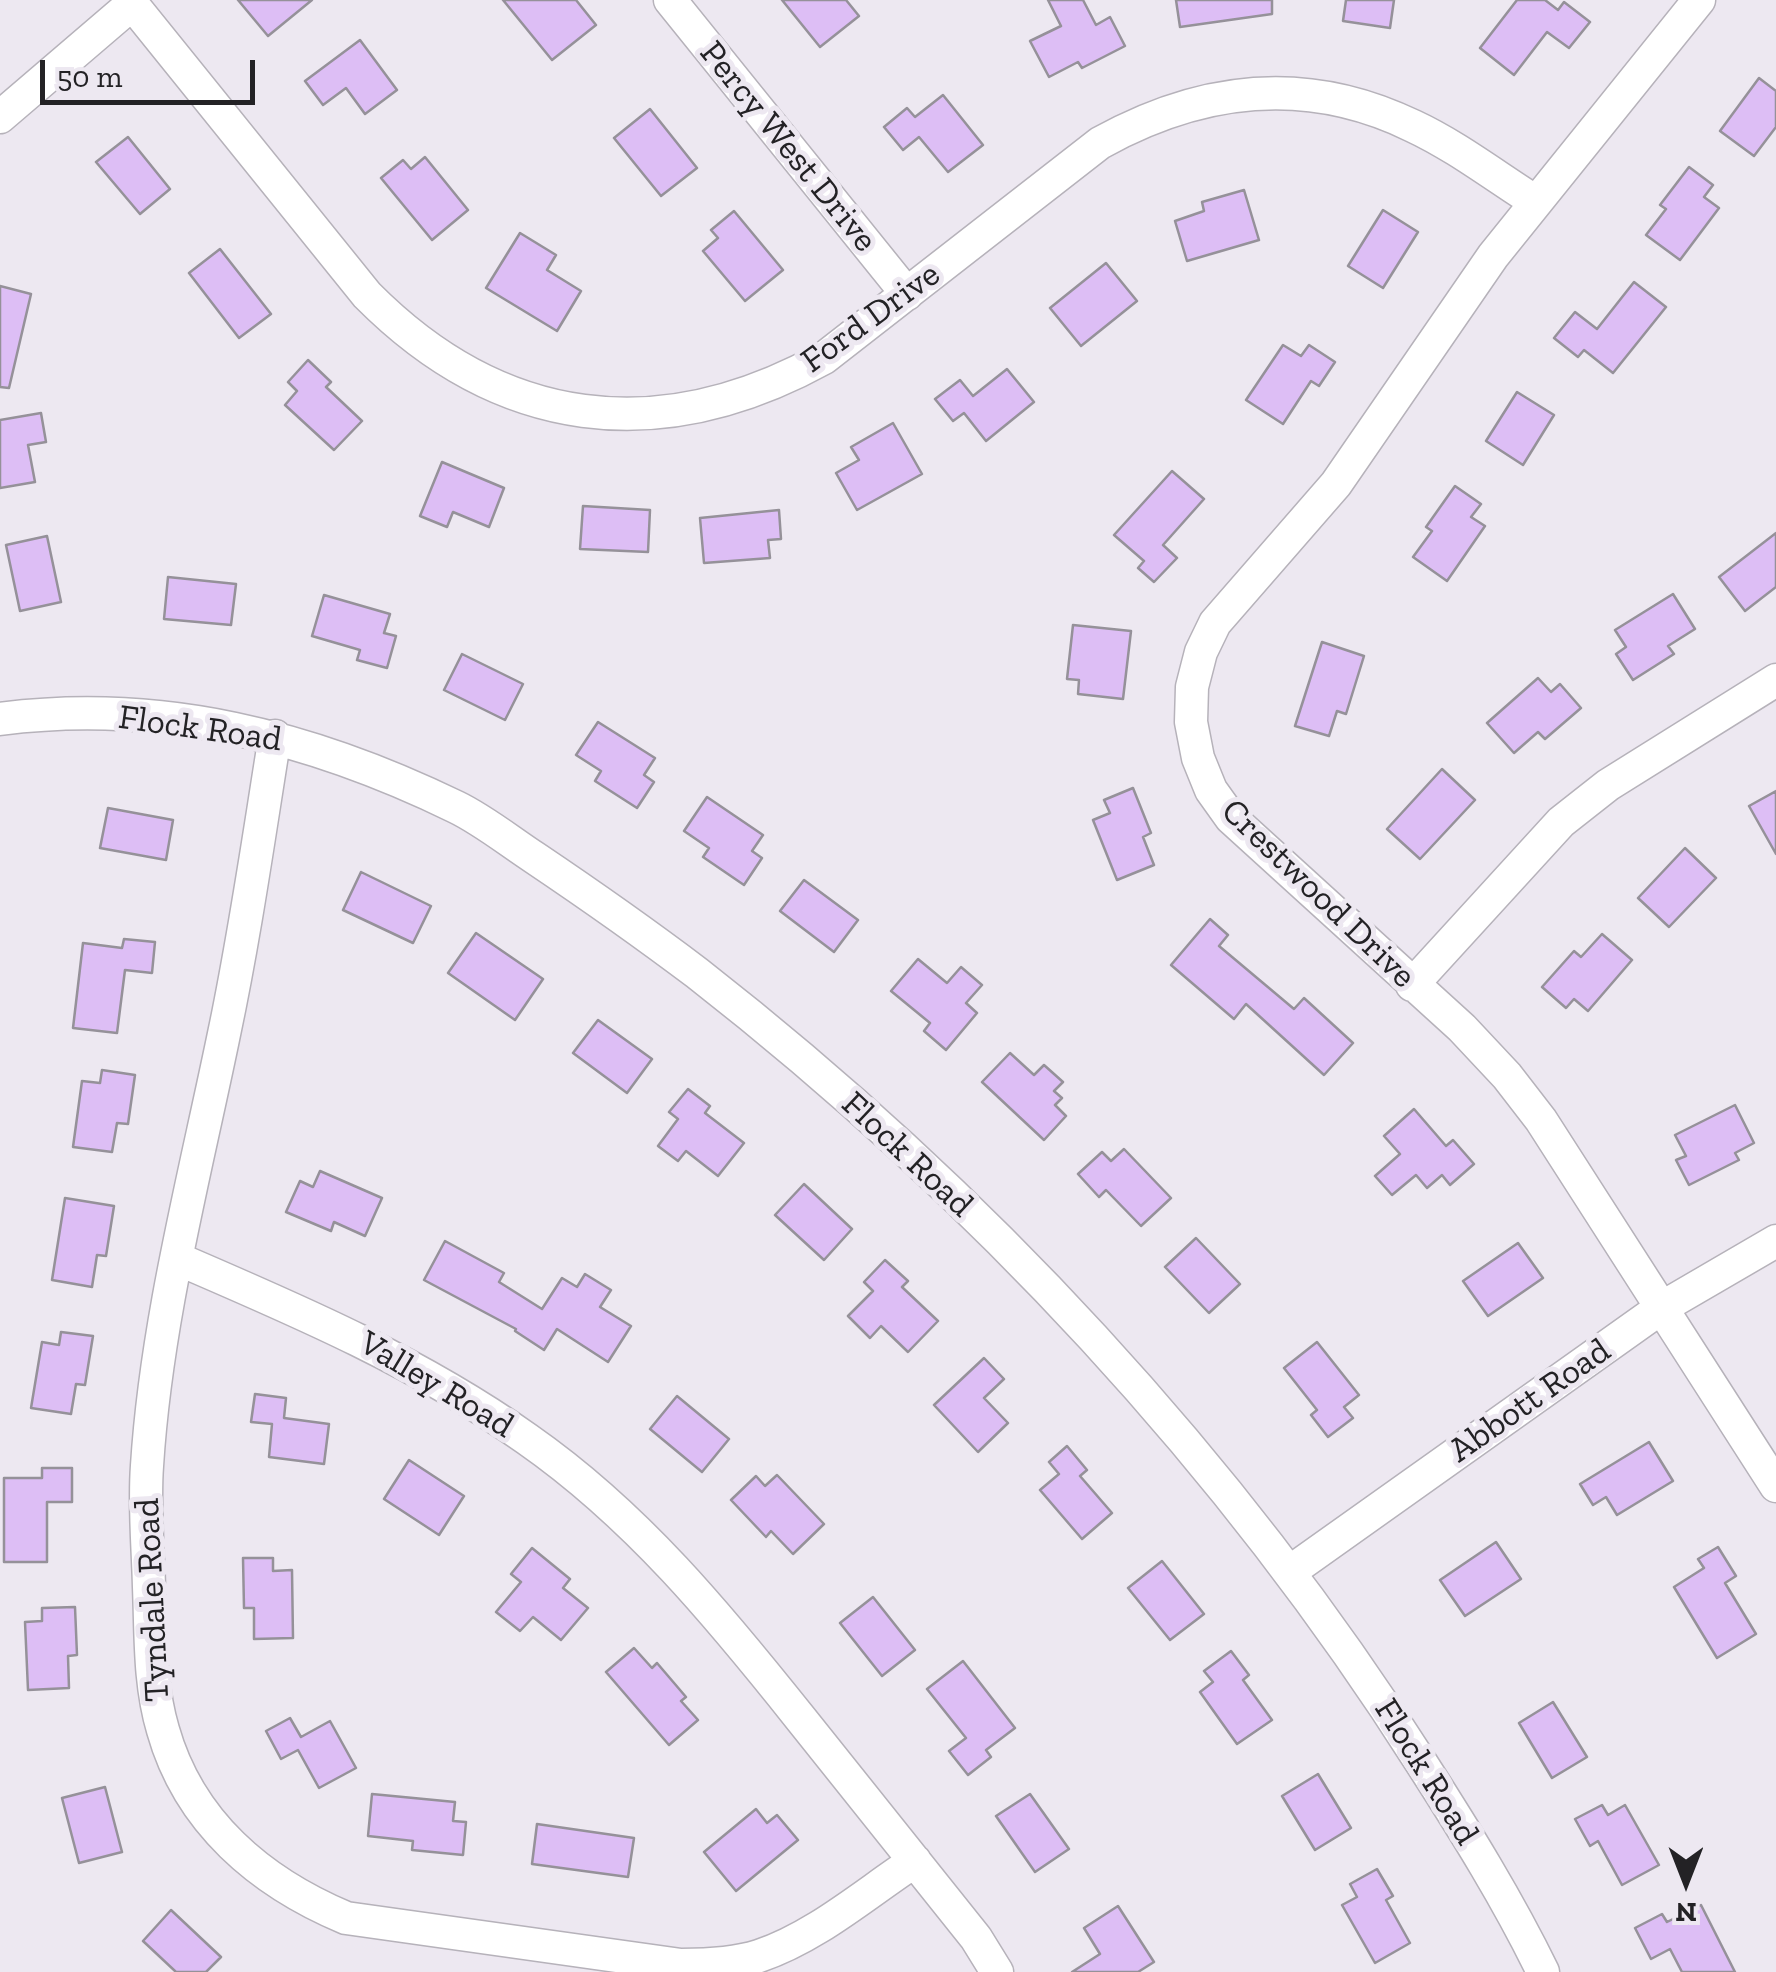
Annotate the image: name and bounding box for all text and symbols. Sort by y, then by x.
street label: Percy West Drive [690,33,886,261]
scale bar [45,40,260,102]
text: 50 m [57,59,122,95]
street label: Ford Drive [794,254,948,382]
street label: Flock Road [116,697,284,761]
street label: Crestwood Drive [1212,791,1424,997]
street label: Flock Road [833,1084,981,1226]
street label: Valley Road [351,1322,521,1448]
street label: Abbott Road [1441,1330,1619,1472]
street label: Tyndale Road [127,1497,179,1703]
street label: Flock Road [1365,1691,1487,1853]
north arrow [1636,1832,1736,1932]
text: N [1675,1896,1697,1929]

